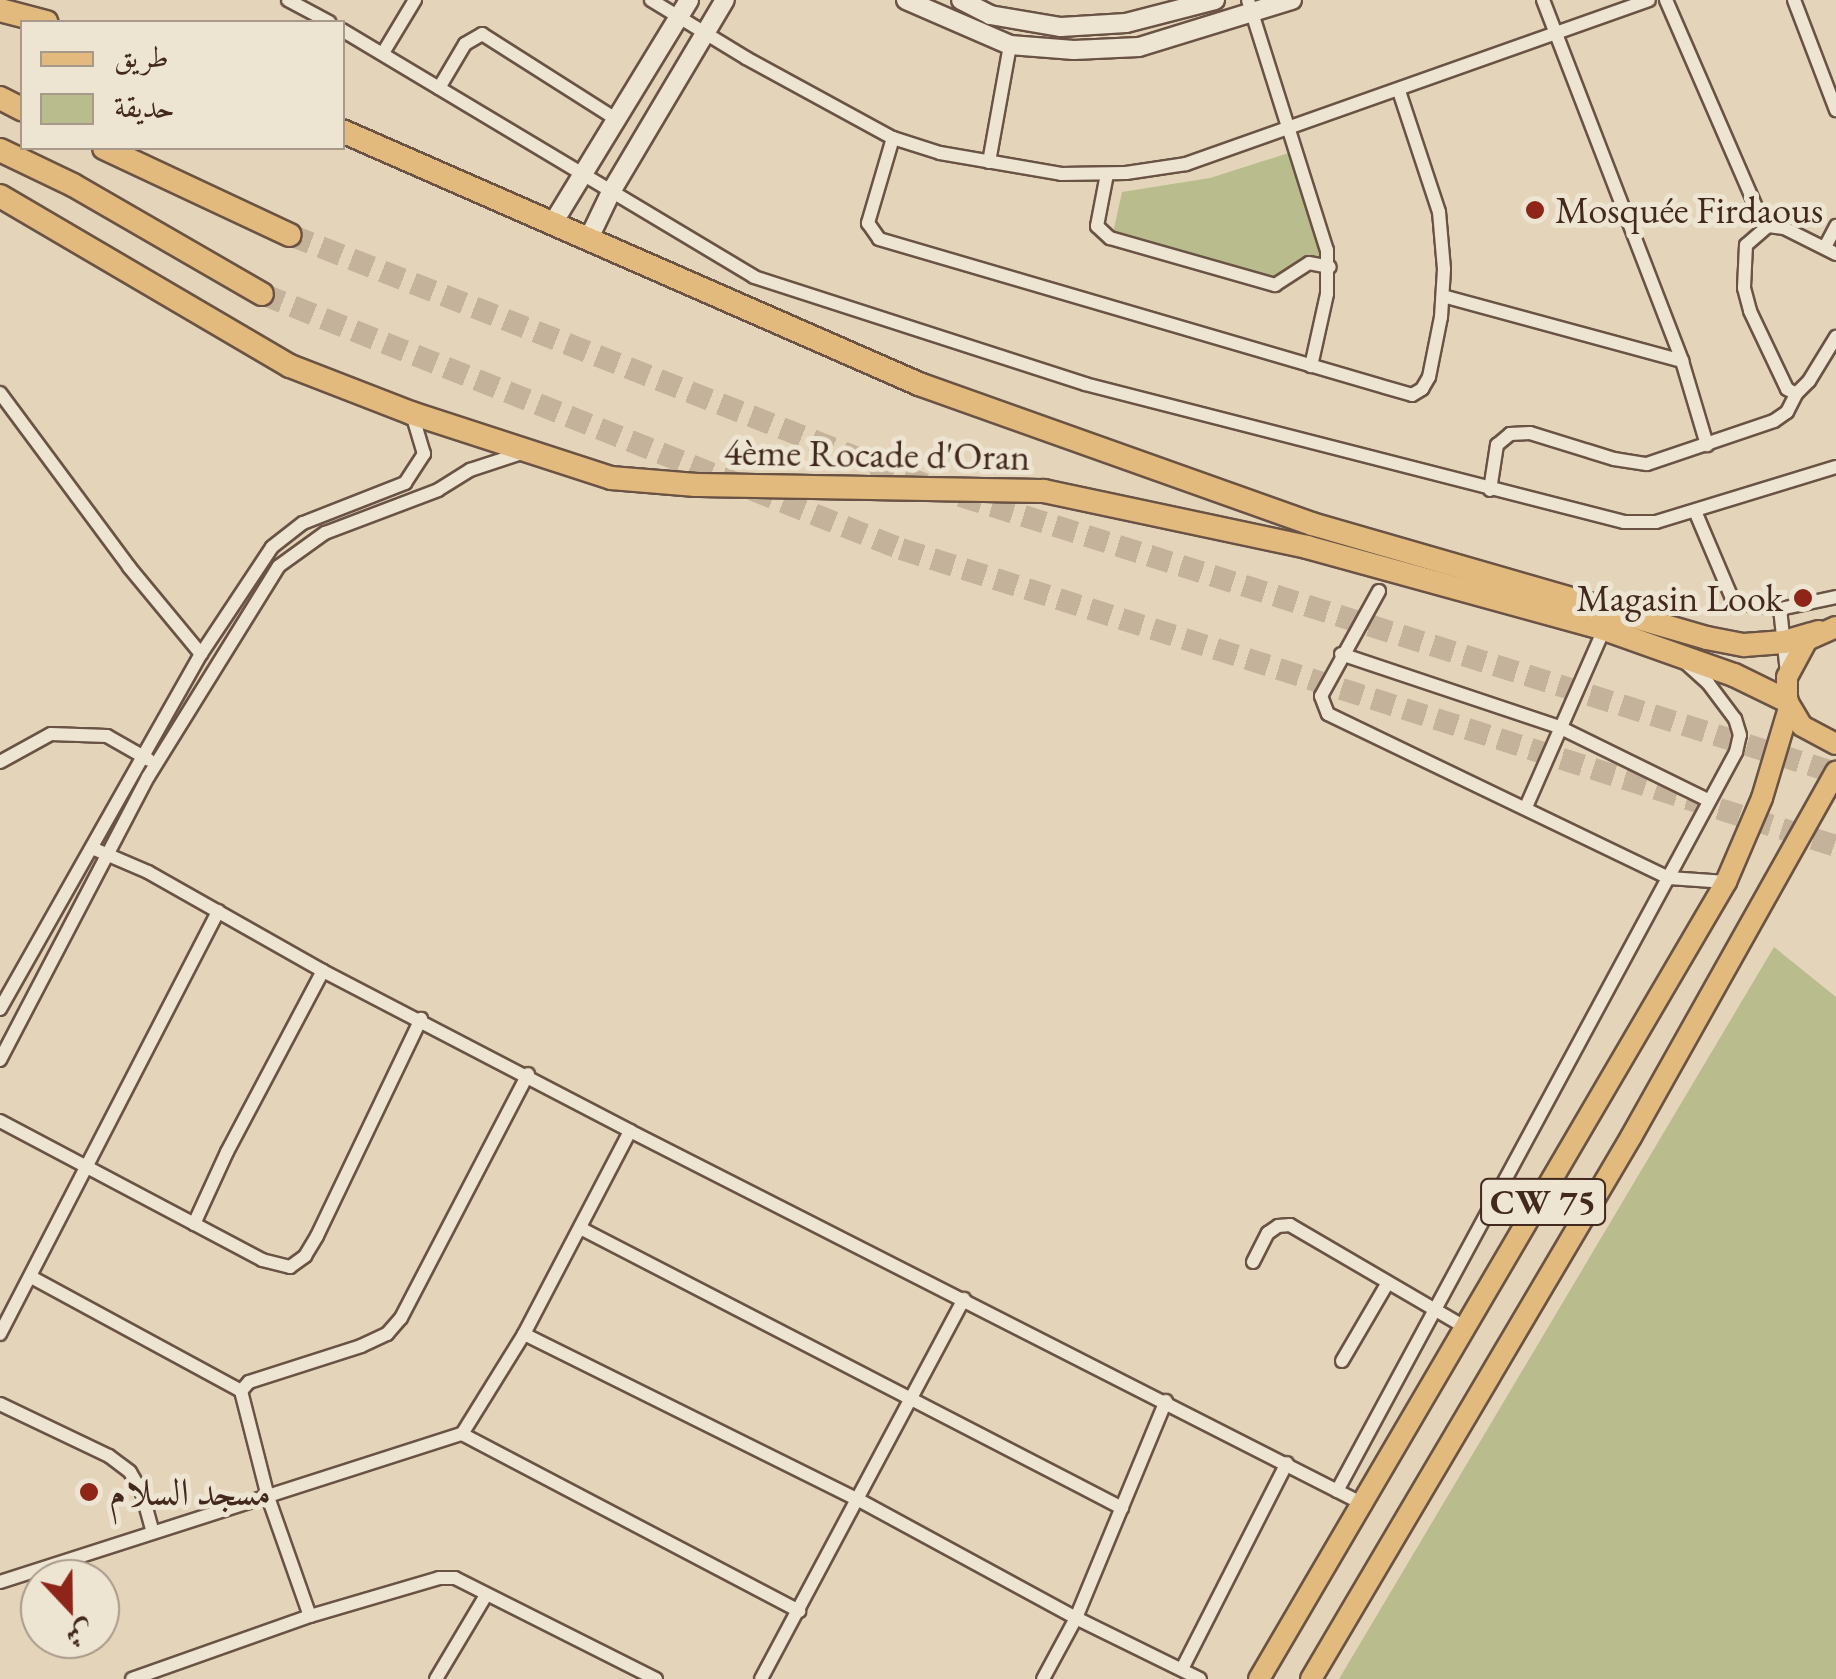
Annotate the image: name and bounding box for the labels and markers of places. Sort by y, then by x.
place label: Mosquée Firdaous [1555,187,1823,233]
marker: Mosquée Firdaous [1524,199,1546,221]
place label: Magasin Look [1576,575,1783,621]
marker: Magasin Look [1792,587,1814,609]
place label: مسجد السلام [109,1469,271,1515]
marker: مسجد السلام [78,1481,100,1503]

